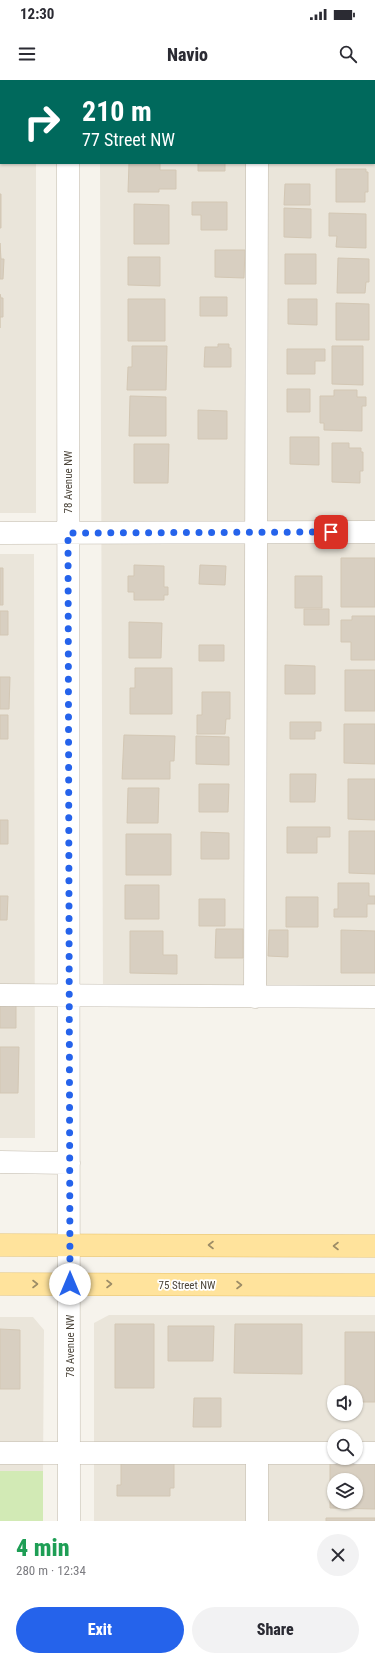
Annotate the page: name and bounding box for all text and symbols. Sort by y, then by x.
text: 12:30 [20,5,54,23]
icon: menu [16,43,38,65]
icon: search [337,43,359,65]
text: Navio [167,44,208,65]
text: 210 m [82,95,152,128]
icon: right [16,96,68,148]
text: 77 Street NW [82,129,175,150]
street label: 78 Avenue NW [62,450,75,513]
pin [314,515,348,549]
icon: arrive [320,521,342,543]
one-way arrow [208,1241,214,1249]
one-way arrow [333,1242,339,1250]
position arrow [49,1263,91,1305]
street label: 75 Street NW [159,1279,216,1292]
one-way arrow [32,1280,38,1288]
one-way arrow [106,1280,112,1288]
one-way arrow [236,1281,242,1289]
street label: 78 Avenue NW [64,1314,77,1377]
map controls [327,1385,363,1509]
button: sound [327,1385,363,1421]
button: search [327,1429,363,1465]
button: layers [327,1473,363,1509]
text: 4 min [16,1534,70,1562]
button: close [317,1534,359,1576]
text: 280 m · 12:34 [16,1563,86,1578]
button: Exit [16,1607,184,1653]
button: Share [192,1607,359,1653]

